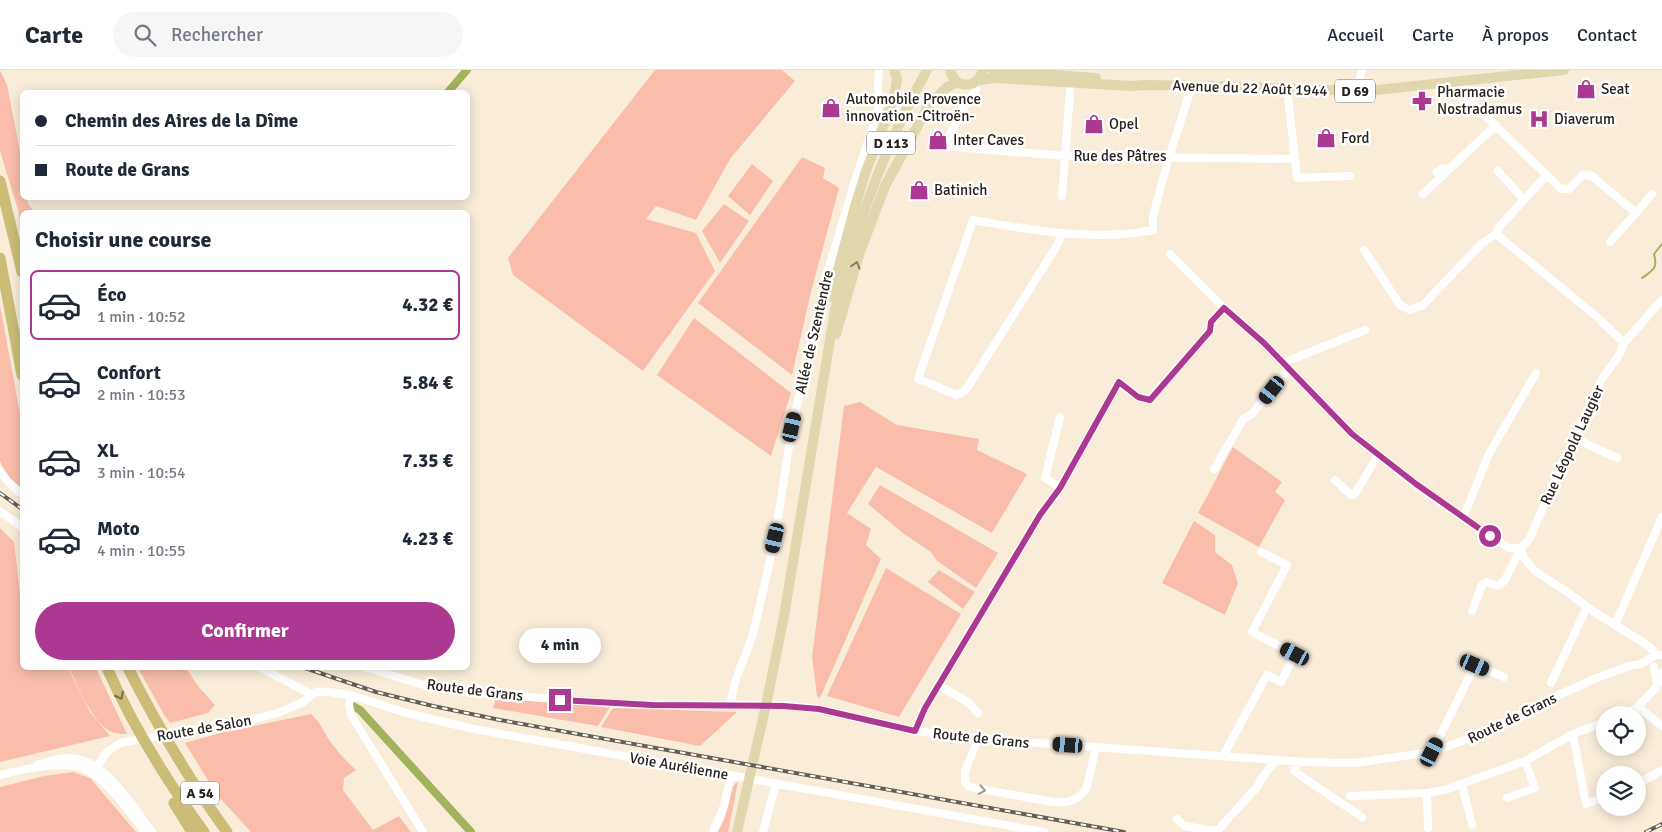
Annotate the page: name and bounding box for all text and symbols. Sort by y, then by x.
search box [113,12,463,57]
text: Carte [25,20,83,50]
icon: search [131,21,159,49]
text: Rechercher [171,23,263,47]
text: Accueil [1327,24,1384,46]
text: Carte [1412,24,1454,46]
text: À propos [1482,24,1549,46]
text: Contact [1577,24,1637,46]
street label: Avenue du 22 Août 1944 [1172,76,1328,100]
shop icon: Seat [1575,78,1597,100]
road number: D 69 [1335,80,1375,102]
place label: Seat [1601,80,1630,98]
place label: Pharmacie Nostradamus [1437,83,1522,118]
place label: Automobile Provence innovation -Citroën- [846,90,981,125]
pharmacy icon: Pharmacie Nostradamus [1411,90,1433,112]
shop icon: Automobile Provence innovation -Citroën- [820,97,842,119]
hospital icon: Diaverum [1528,108,1550,130]
text: Chemin des Aires de la Dîme [65,109,298,133]
place label: Diaverum [1554,110,1615,128]
shop icon: Opel [1083,113,1105,135]
place label: Opel [1109,115,1139,133]
shop icon: Ford [1315,127,1337,149]
shop icon: Inter Caves [927,129,949,151]
place label: Ford [1341,129,1370,147]
place label: Inter Caves [953,131,1024,149]
road number: D 113 [867,132,915,154]
street label: Rue des Pâtres [1073,147,1167,165]
text: Route de Grans [65,158,190,182]
shop icon: Batinich [908,179,930,201]
place label: Batinich [934,181,987,199]
text: Choisir une course [35,226,211,253]
one-way arrow [851,261,861,269]
street label: Allée de Szentendre [791,268,837,396]
icon: car [37,283,82,328]
text: Éco [97,283,127,307]
text: 4.32 € [402,293,453,317]
text: 1 min · 10:52 [97,307,186,327]
icon: car [37,361,82,406]
text: Confort [97,361,161,385]
text: 5.84 € [402,371,453,395]
car [1256,374,1287,406]
street label: Rue Léopold Laugier [1536,382,1608,508]
text: 2 min · 10:53 [97,385,186,405]
car [781,411,802,443]
icon: car [37,439,82,484]
text: XL [97,439,119,463]
text: 7.35 € [402,449,453,473]
text: 3 min · 10:54 [97,463,186,483]
icon: car [37,517,82,562]
text: Moto [97,517,140,541]
car [764,522,785,554]
route start [1479,525,1501,547]
text: 4.23 € [402,527,453,551]
text: 4 min · 10:55 [97,541,186,561]
button: Confirmer [35,602,455,660]
callout: 4 min [519,628,601,662]
text: 4 min [541,635,579,655]
car [1278,641,1311,667]
car [1458,652,1491,678]
street label: Route de Grans [426,675,525,705]
street label: Route de Grans [1465,688,1560,747]
route end [549,689,571,711]
one-way arrow [114,691,124,700]
map controls [1596,706,1646,816]
button: locate [1596,706,1646,756]
street label: Route de Salon [155,711,253,745]
street label: Route de Grans [932,724,1031,752]
car [1418,735,1445,769]
car [1052,736,1083,754]
street label: Voie Aurélienne [628,748,730,784]
button: layers [1596,766,1646,816]
road number: A 54 [181,781,219,804]
one-way arrow [978,785,987,795]

